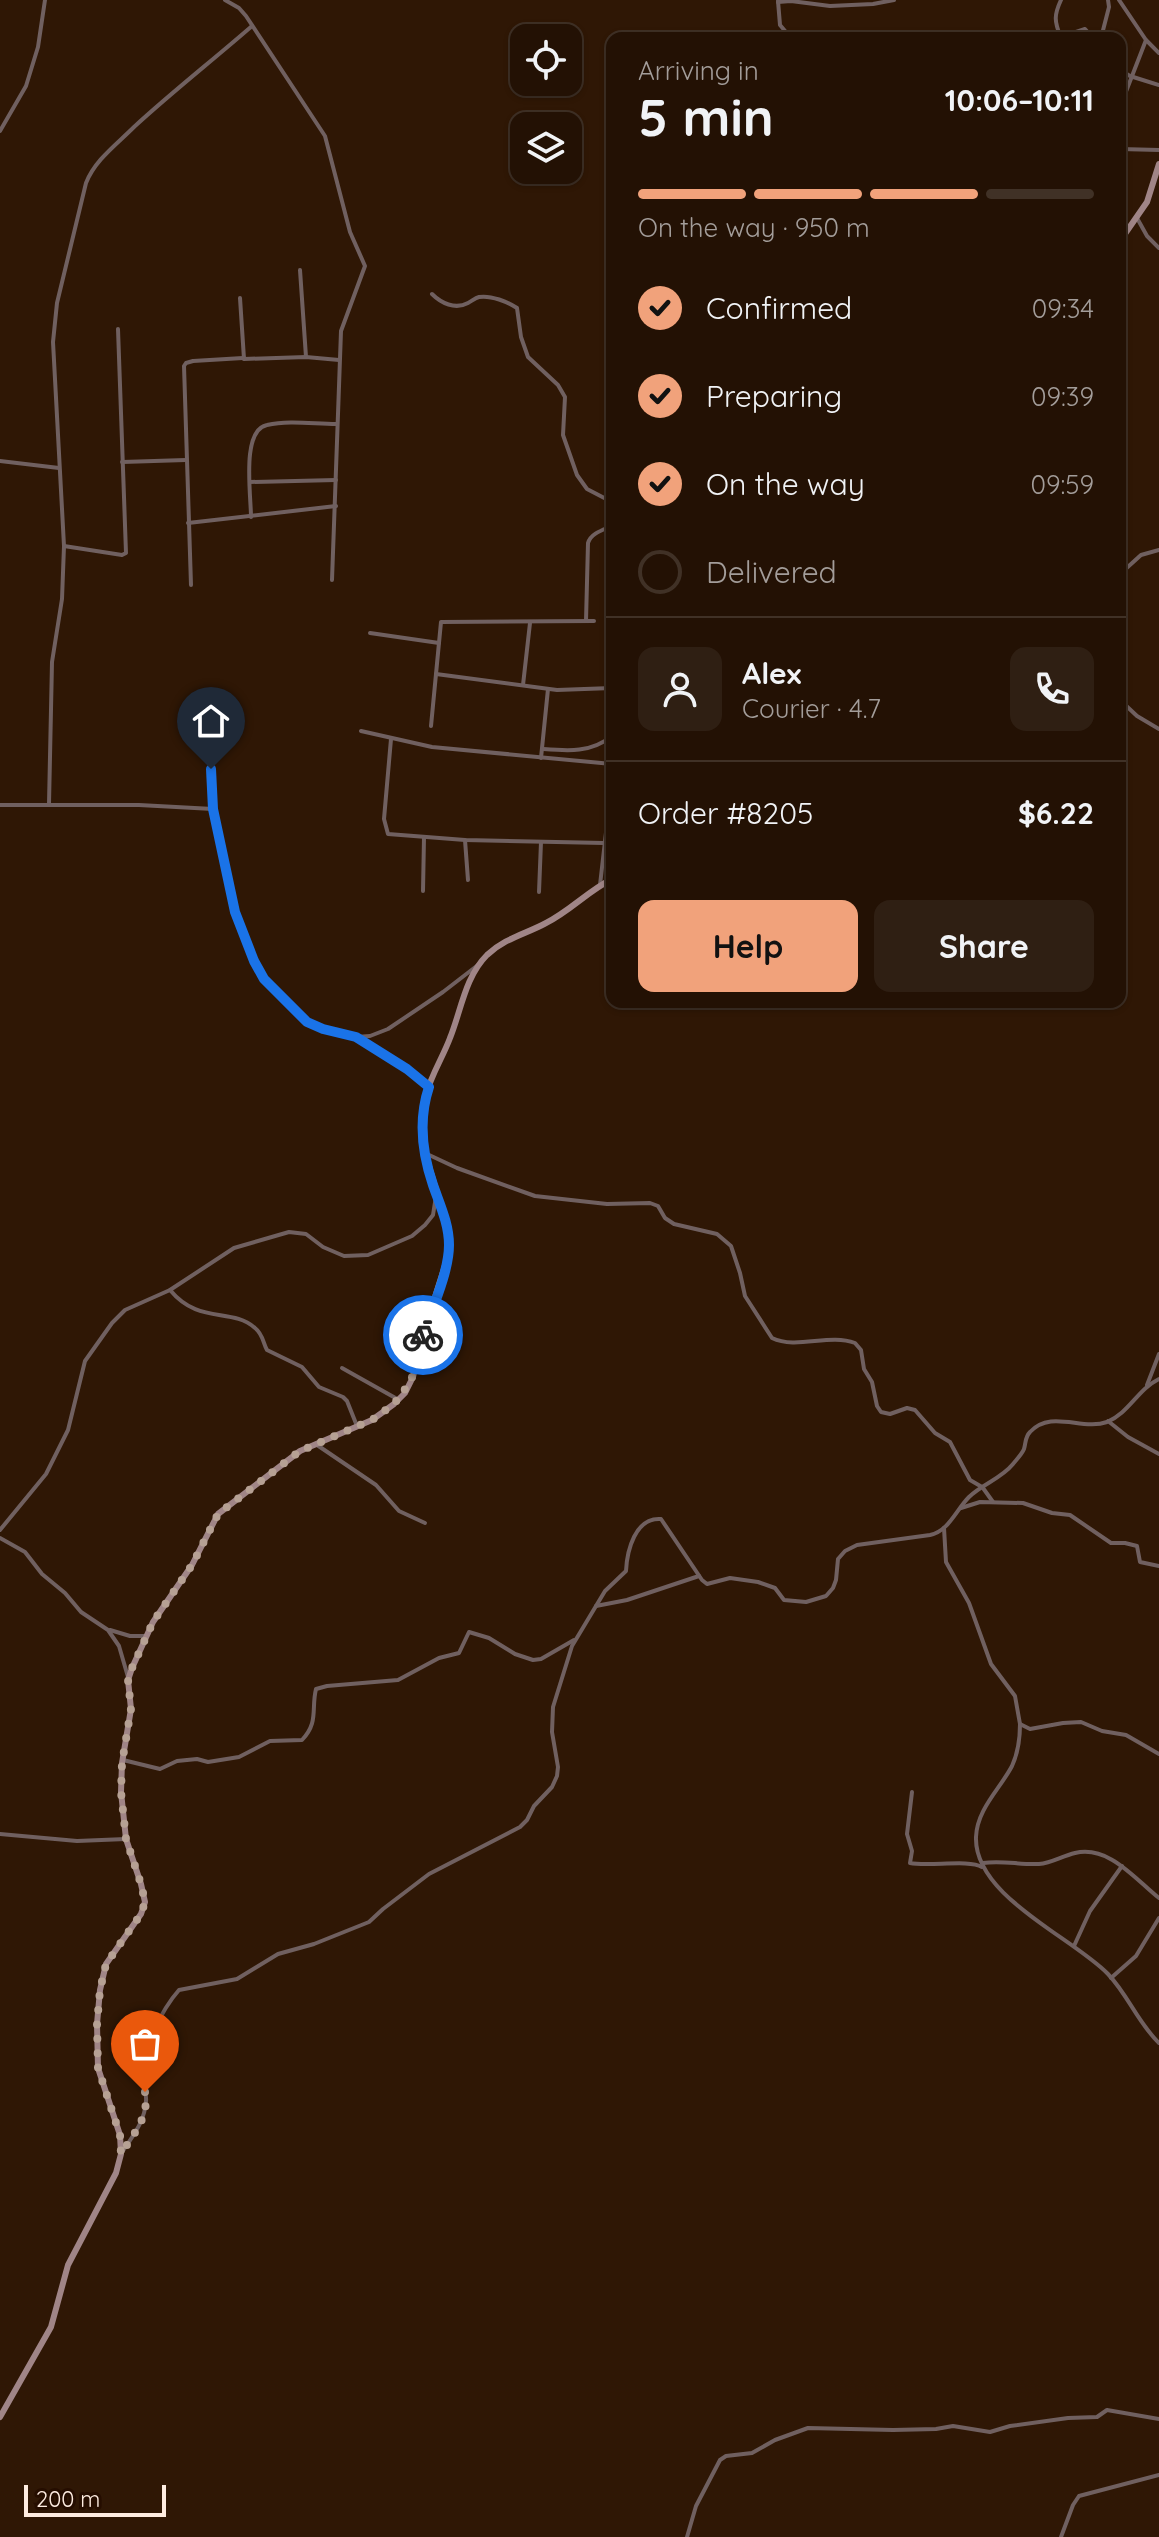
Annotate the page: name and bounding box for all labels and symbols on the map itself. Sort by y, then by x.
pin [177,687,245,769]
courier [383,1295,463,1375]
pin [111,2010,179,2092]
scale bar [24,2481,166,2517]

